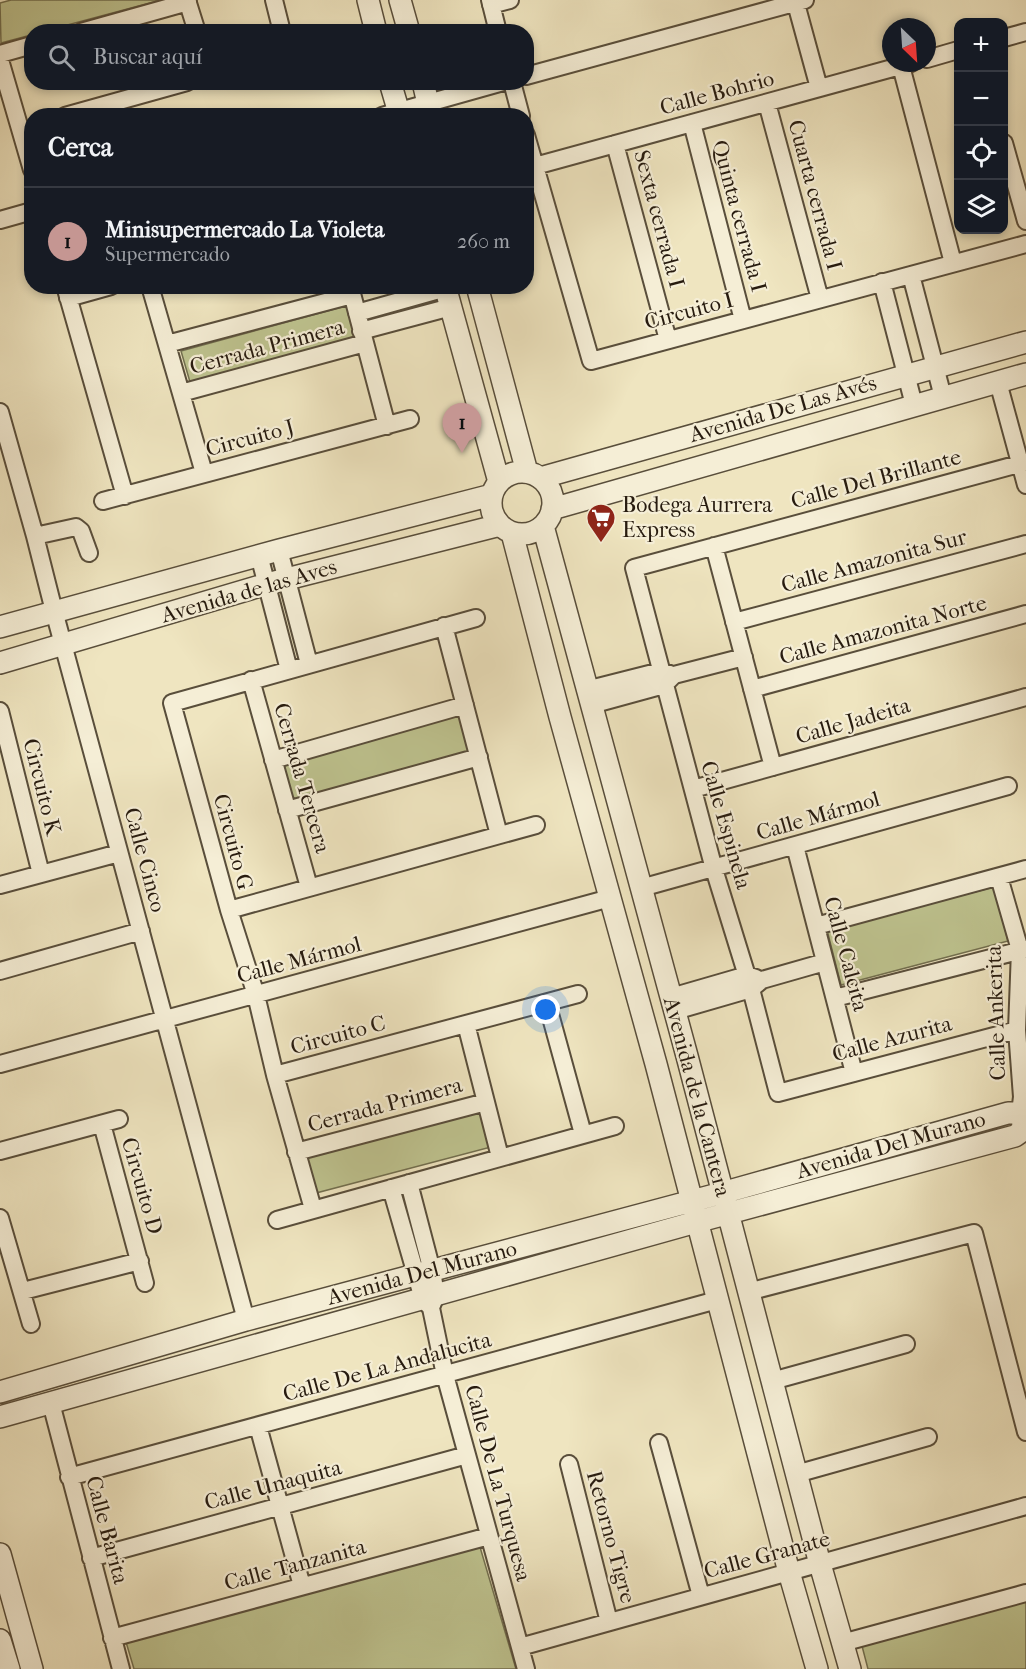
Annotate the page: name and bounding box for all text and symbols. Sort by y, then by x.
north arrow [882,18,936,72]
map controls [954,18,1008,234]
button: + [954,18,1008,72]
search box [24,24,534,90]
icon: search [45,41,78,74]
text: Buscar aquí [93,44,202,70]
street label: Calle Bohrio [657,65,777,121]
button: − [954,72,1008,126]
street label: Cuarta cerrada I [782,117,848,273]
button: locate [954,126,1008,180]
text: Cerca [48,132,113,163]
street label: Quinta cerrada I [706,137,772,295]
street label: Sexta cerrada I [628,147,690,291]
button: layers [954,180,1008,234]
text: Minisupermercado La Violeta [105,217,384,243]
text: 1 [64,230,71,253]
text: 260 m [457,230,510,253]
text: Supermercado [105,243,230,266]
street label: Circuito I [642,287,737,335]
street label: Cerrada Primera [187,314,348,380]
street label: Avenida De Las Avés [686,370,880,448]
pin: 1 [442,404,482,453]
street label: Circuito J [203,414,297,462]
street label: Calle Del Brillante [788,444,964,514]
place label: Bodega Aurrera Express [622,492,773,543]
supermarket icon: Bodega Aurrera Express [585,502,617,544]
street label: Calle Amazonita Sur [778,524,970,598]
street label: Avenida de las Aves [157,554,340,629]
street label: Calle Amazonita Norte [777,590,990,670]
street label: Calle Jadeita [793,692,914,750]
street label: Cerrada Tercera [268,700,336,857]
street label: Circuito K [17,736,67,839]
street label: Calle Espinela [695,758,757,893]
street label: Calle Mármol [753,786,883,846]
street label: Circuito G [208,791,258,893]
street label: Calle Cinco [119,805,171,915]
street label: Calle Calcita [818,894,874,1015]
street label: Calle Mármol [234,931,364,989]
street label: Calle Ankerita [981,944,1011,1081]
street label: Avenida de la Cantera [658,993,736,1200]
your location [531,995,560,1024]
street label: Circuito C [288,1010,388,1060]
street label: Calle Azurita [829,1010,955,1067]
street label: Cerrada Primera [305,1072,466,1138]
street label: Avenida Del Murano [793,1106,988,1185]
street label: Circuito D [116,1135,168,1237]
street label: Avenida Del Murano [323,1235,520,1311]
street label: Calle De La Andalucita [280,1326,495,1407]
street label: Calle De La Turquesa [459,1382,537,1585]
street label: Calle Unaquita [202,1454,345,1516]
street label: Retorno Tigre [581,1468,641,1606]
street label: Calle Barita [80,1473,134,1588]
street label: Calle Granate [701,1526,833,1584]
street label: Calle Tanzanita [221,1533,369,1596]

